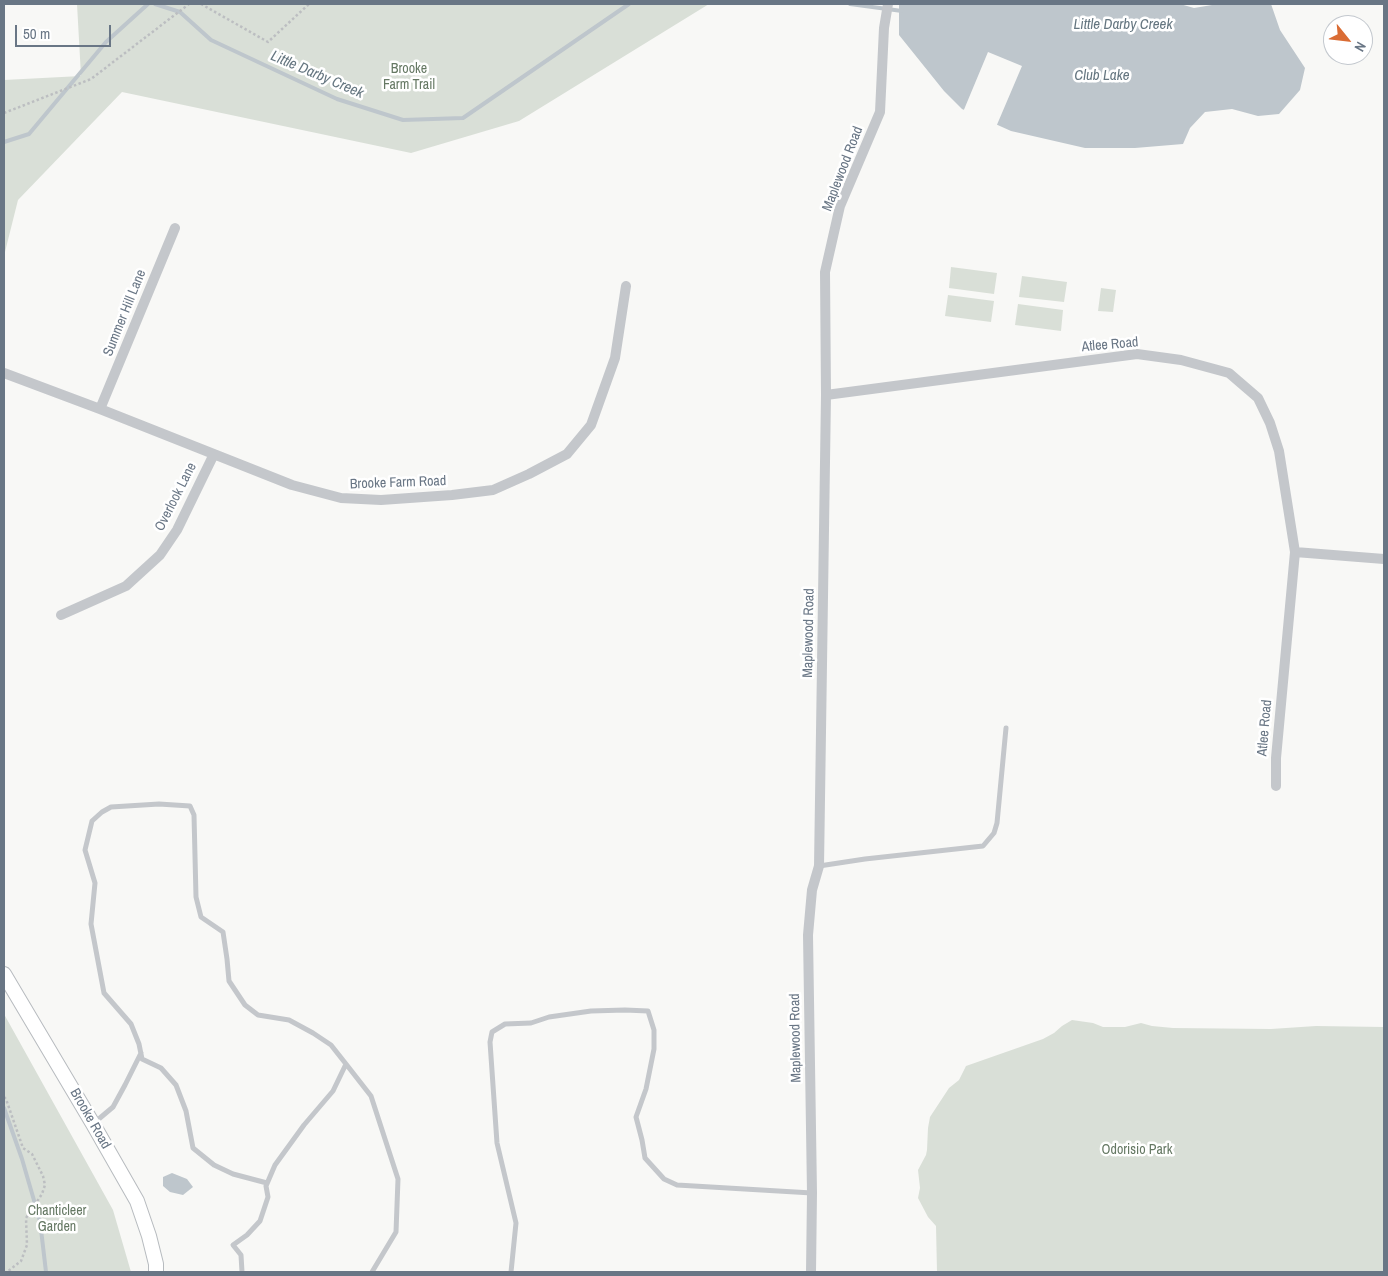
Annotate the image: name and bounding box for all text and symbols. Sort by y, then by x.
scale bar [18,15,114,47]
north arrow [1323,15,1373,65]
water label: Little Darby Creek [1073,16,1173,34]
text: 50 m [23,23,50,44]
text: N [1350,39,1370,55]
water label: Little Darby Creek [268,47,366,103]
park label: Brooke Farm Trail [383,61,435,94]
water label: Club Lake [1074,67,1130,85]
street label: Maplewood Road [819,124,867,214]
street label: Summer Hill Lane [100,267,150,359]
street label: Atlee Road [1081,334,1139,356]
street label: Overlook Lane [152,460,200,534]
street label: Brooke Farm Road [350,473,446,493]
street label: Maplewood Road [800,588,818,678]
street label: Atlee Road [1254,699,1276,757]
street label: Maplewood Road [787,993,805,1083]
street label: Brooke Road [66,1086,114,1152]
park label: Odorisio Park [1102,1142,1172,1158]
park label: Chanticleer Garden [28,1203,86,1236]

